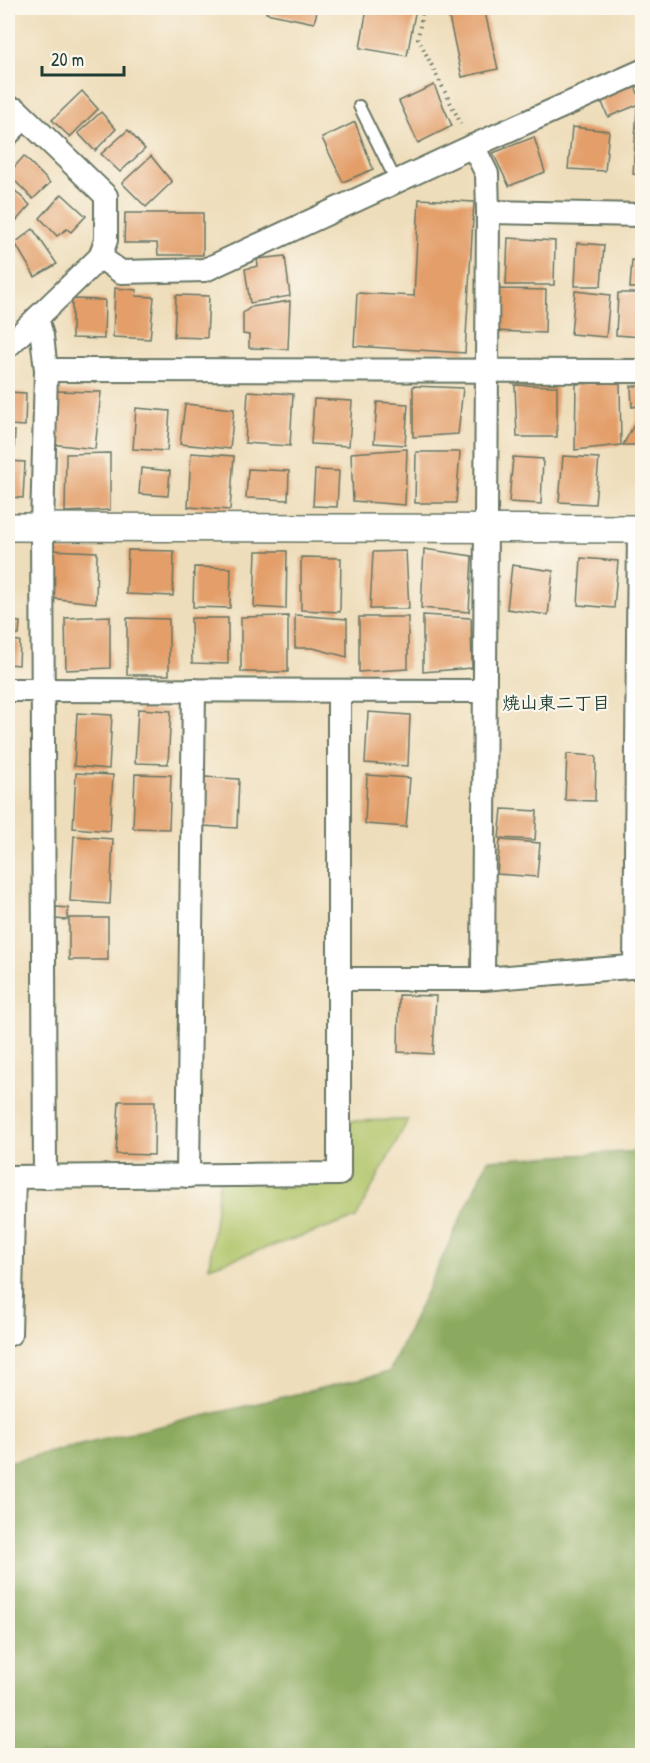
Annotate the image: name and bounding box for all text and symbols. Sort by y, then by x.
scale bar [42,39,124,77]
text: 20 m [51,47,84,72]
district label: 焼山東二丁目 [502,690,610,715]

